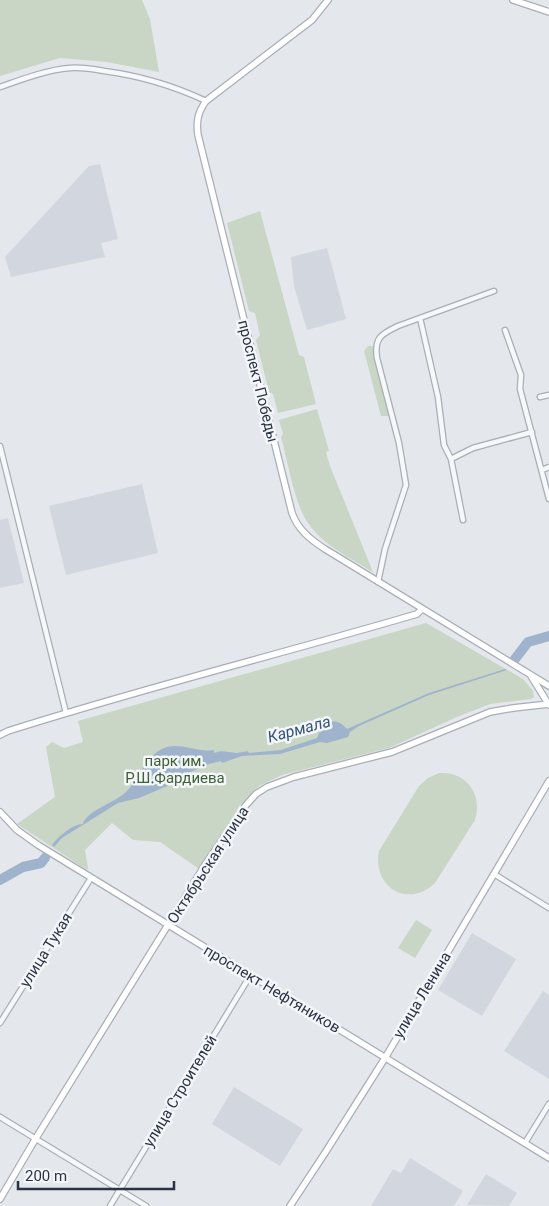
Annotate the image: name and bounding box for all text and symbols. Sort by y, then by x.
street label: проспект Победы [234,318,282,444]
water label: Кармала [265,711,333,747]
park label: парк им. Р.Ш.Фардиева [125,752,225,787]
street label: Октябрьская улица [163,803,253,927]
street label: улица Тукая [16,909,76,991]
street label: проспект Нефтяников [201,941,343,1037]
street label: улица Ленина [389,949,455,1041]
street label: улица Строителей [139,1032,221,1150]
scale bar [18,1158,174,1190]
text: 200 m [25,1167,67,1185]

